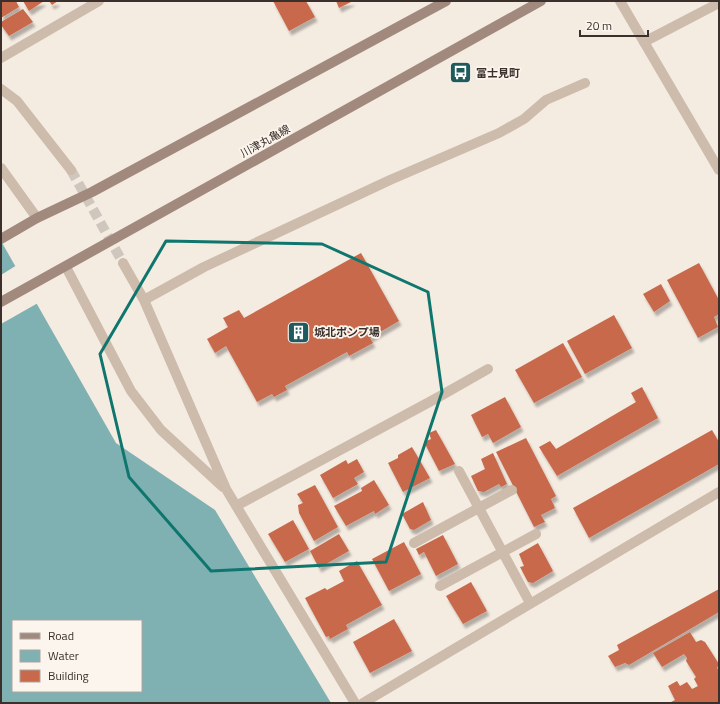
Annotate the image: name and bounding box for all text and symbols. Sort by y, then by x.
scale bar [580,12,648,38]
text: 20 m [586,16,612,35]
bus stop icon: 富士見町 [448,60,474,86]
place label: 富士見町 [476,65,520,81]
street label: 川津丸亀線 [237,121,293,161]
building icon: 城北ポンプ場 [286,319,312,345]
place label: 城北ポンプ場 [314,324,380,340]
legend [12,620,142,692]
text: Road [48,626,74,645]
text: Water [48,646,79,665]
text: Building [48,666,89,685]

